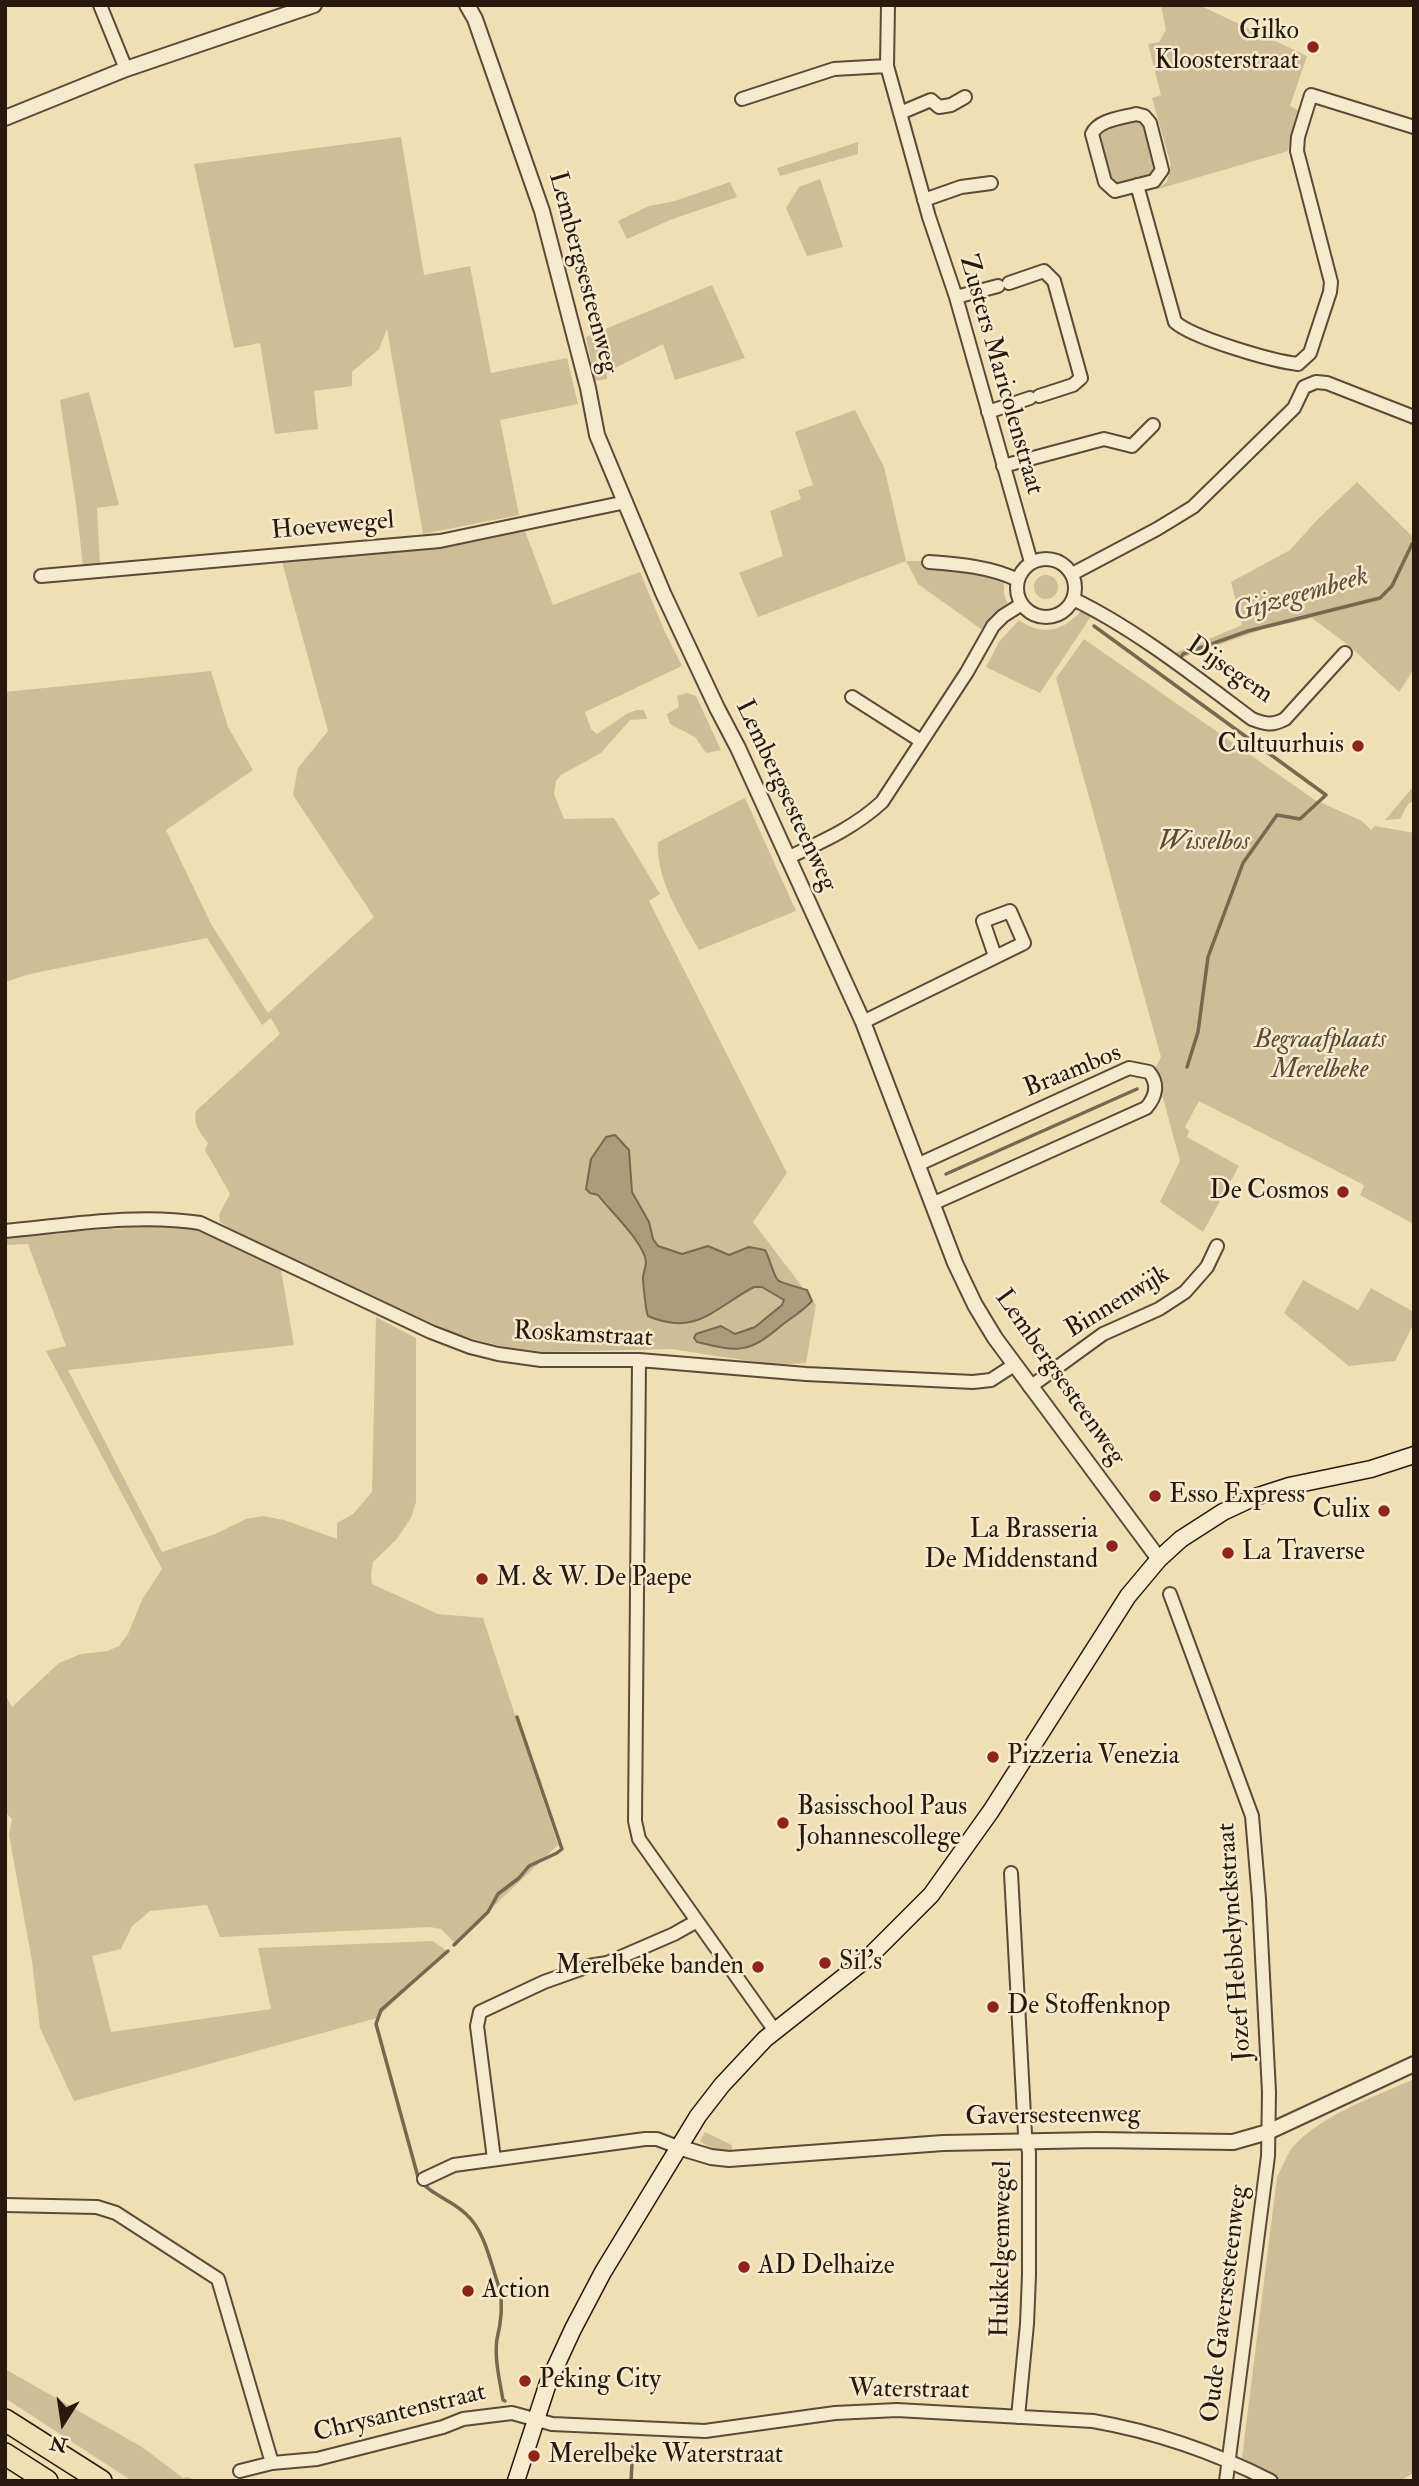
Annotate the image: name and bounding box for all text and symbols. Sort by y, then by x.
place label: Gilko Kloosterstraat [1155,16,1299,78]
marker: Gilko Kloosterstraat [1305,39,1321,55]
street label: Lembergsesteenweg [540,169,624,377]
street label: Zusters Maricolenstraat [951,252,1049,498]
street label: Hoevewegel [270,506,396,548]
water label: Gijzegembeek [1229,561,1373,631]
street label: Dijsegem [1180,631,1278,711]
street label: Lembergsesteenweg [727,696,843,896]
place label: Cultuurhuis [1218,730,1344,762]
marker: Cultuurhuis [1350,738,1366,754]
park label: Wisselbos [1158,827,1250,859]
park label: Begraafplaats Merelbeke [1254,1025,1386,1086]
street label: Braambos [1020,1038,1126,1106]
place label: De Cosmos [1210,1176,1329,1208]
marker: De Cosmos [1335,1184,1351,1200]
street label: Binnenwijk [1060,1260,1176,1346]
street label: Lembergsesteenweg [987,1284,1131,1472]
street label: Roskamstraat [512,1317,654,1355]
place label: Esso Express [1169,1480,1305,1512]
marker: Esso Express [1147,1488,1163,1504]
place label: Culix [1313,1495,1370,1527]
marker: Culix [1376,1503,1392,1519]
place label: La Brasseria De Middenstand [925,1515,1098,1576]
place label: La Traverse [1242,1537,1365,1569]
marker: La Brasseria De Middenstand [1104,1538,1120,1554]
marker: La Traverse [1220,1545,1236,1561]
place label: M. & W. De Paepe [496,1563,692,1595]
marker: M. & W. De Paepe [474,1571,490,1587]
place label: Pizzeria Venezia [1007,1741,1179,1773]
marker: Pizzeria Venezia [985,1749,1001,1765]
place label: Basisschool Paus Johannescollege [797,1792,967,1854]
marker: Basisschool Paus Johannescollege [775,1815,791,1831]
street label: Jozef Hebbelynckstraat [1212,1822,1260,2062]
place label: Sil's [839,1947,882,1979]
place label: Merelbeke banden [556,1951,744,1983]
marker: Sil's [817,1955,833,1971]
marker: Merelbeke banden [750,1959,766,1975]
place label: De Stoffenknop [1007,1991,1170,2023]
marker: De Stoffenknop [985,1999,1001,2015]
street label: Gaversesteenweg [965,2100,1141,2134]
street label: Hukkelgemwegel [986,2160,1020,2338]
street label: Oude Gaversesteenweg [1196,2184,1256,2424]
place label: AD Delhaize [758,2251,895,2283]
marker: AD Delhaize [736,2259,752,2275]
place label: Action [482,2275,550,2307]
marker: Action [460,2283,476,2299]
place label: Peking City [539,2365,661,2397]
marker: Peking City [517,2373,533,2389]
street label: Waterstraat [848,2374,970,2408]
street label: Chrysantenstraat [311,2378,489,2450]
north arrow [28,2388,98,2458]
text: N [48,2430,69,2457]
place label: Merelbeke Waterstraat [548,2440,783,2472]
marker: Merelbeke Waterstraat [526,2448,542,2464]

